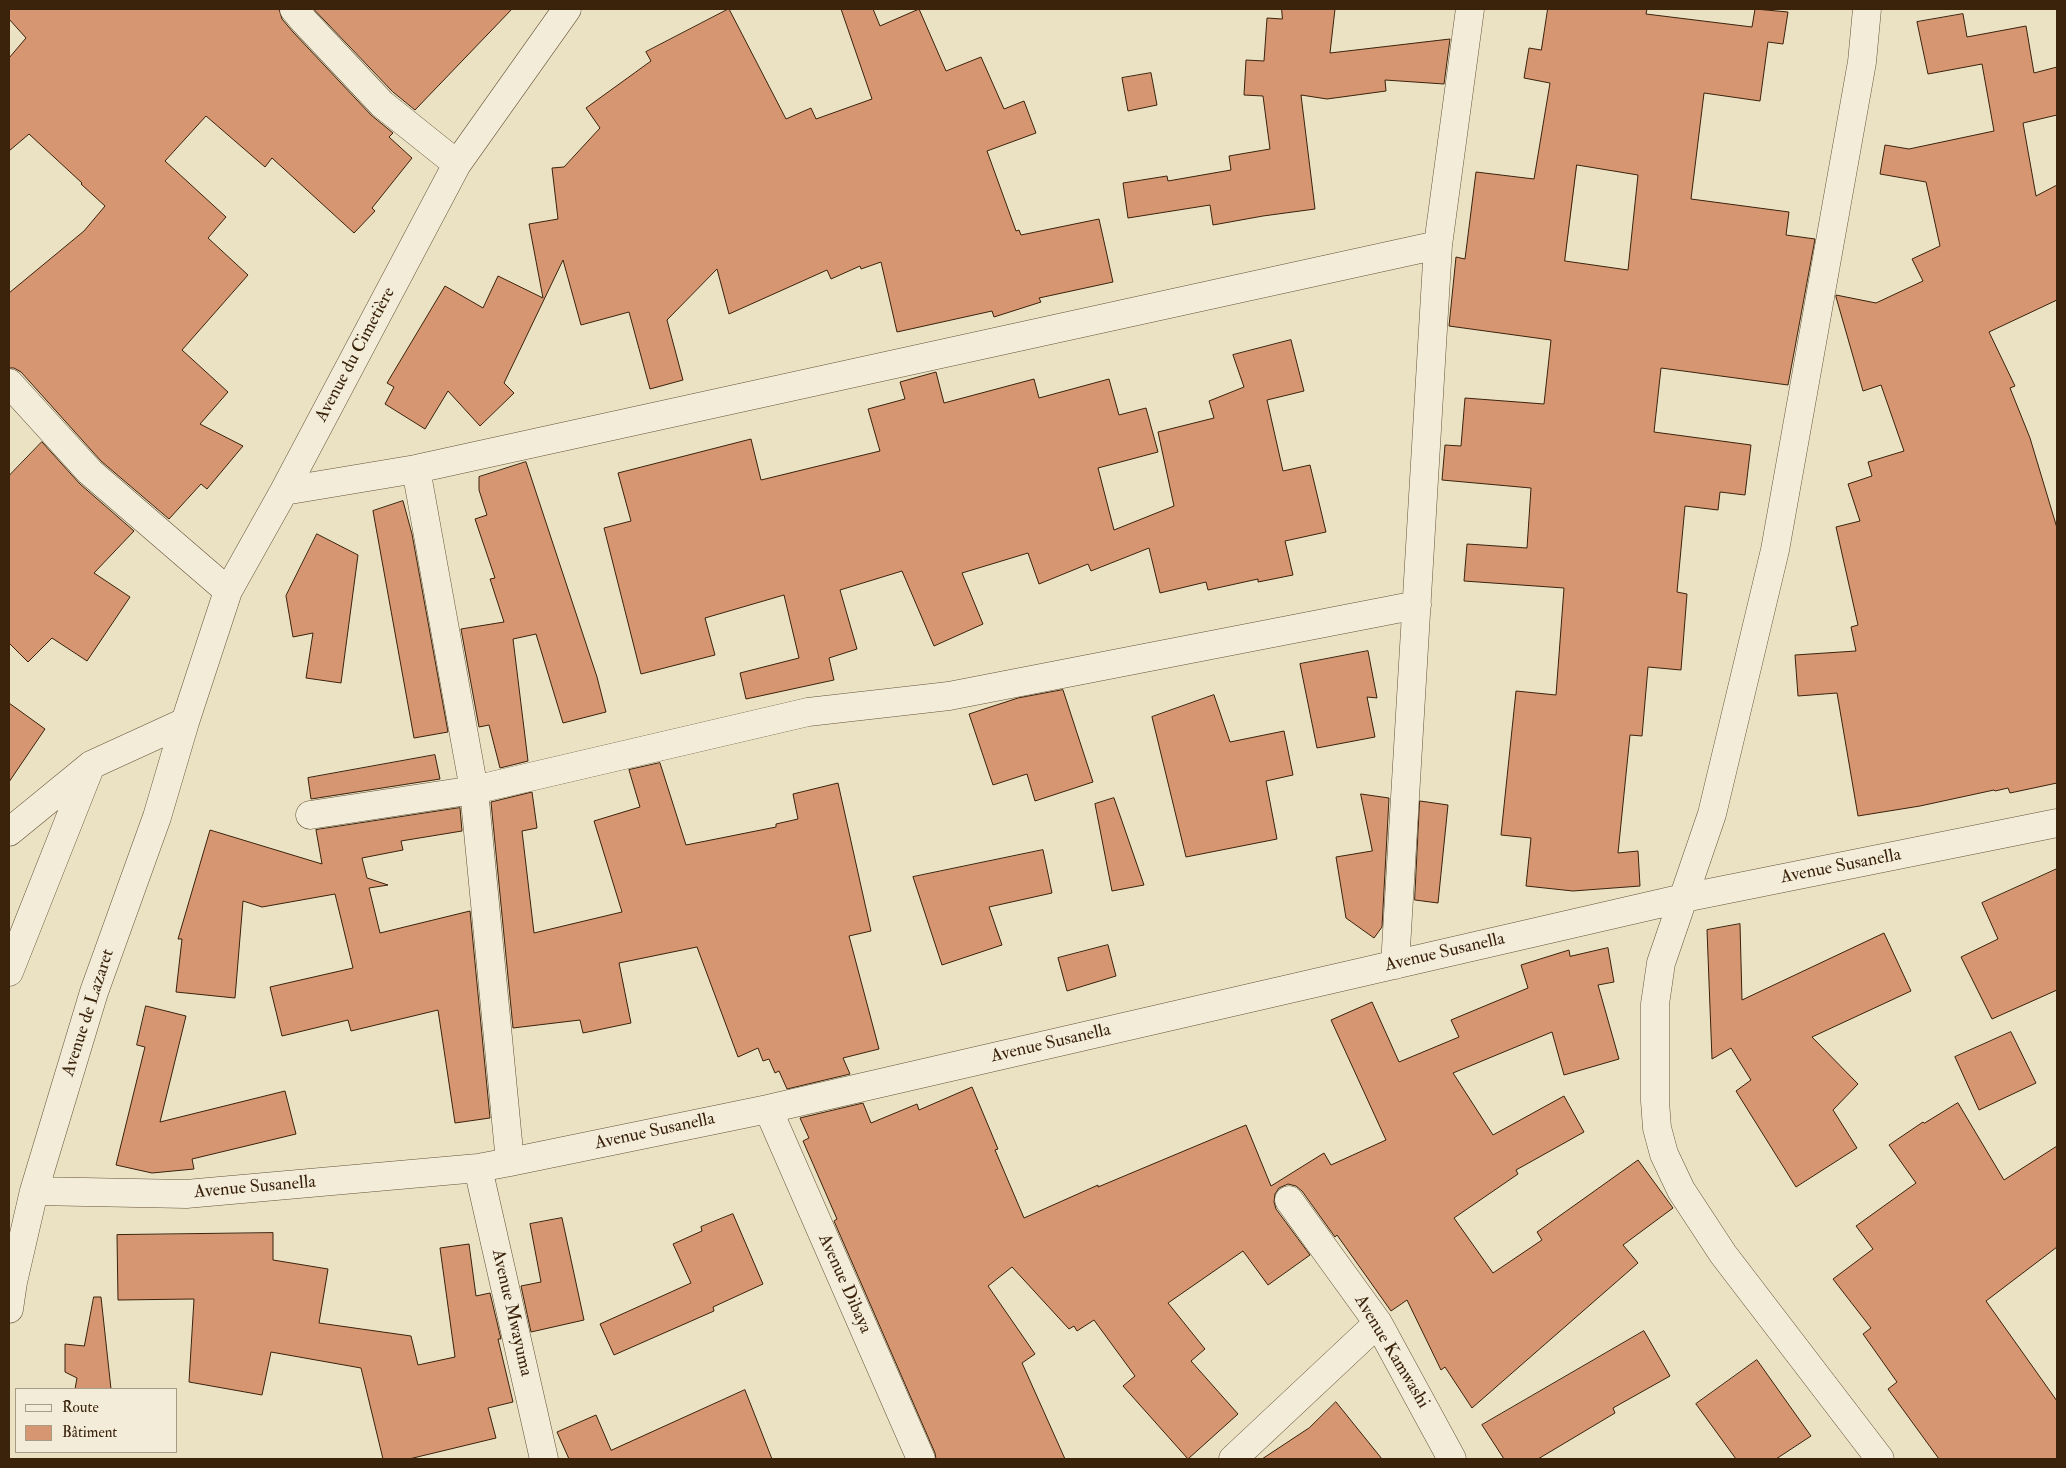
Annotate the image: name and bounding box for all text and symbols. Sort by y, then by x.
street label: Avenue du Cimetière [311,284,401,426]
street label: Avenue Susanella [1779,845,1903,889]
street label: Avenue Susanella [1383,929,1507,977]
street label: Avenue de Lazaret [58,947,120,1079]
street label: Avenue Susanella [989,1020,1113,1068]
street label: Avenue Susanella [593,1109,717,1155]
street label: Avenue Susanella [193,1172,317,1204]
street label: Avenue Dibaya [812,1231,876,1337]
street label: Avenue Mwayuma [486,1247,536,1379]
street label: Avenue Kamwashi [1349,1291,1433,1413]
legend [15,1388,178,1453]
text: Route [62,1398,99,1417]
text: Bâtiment [62,1423,117,1442]

